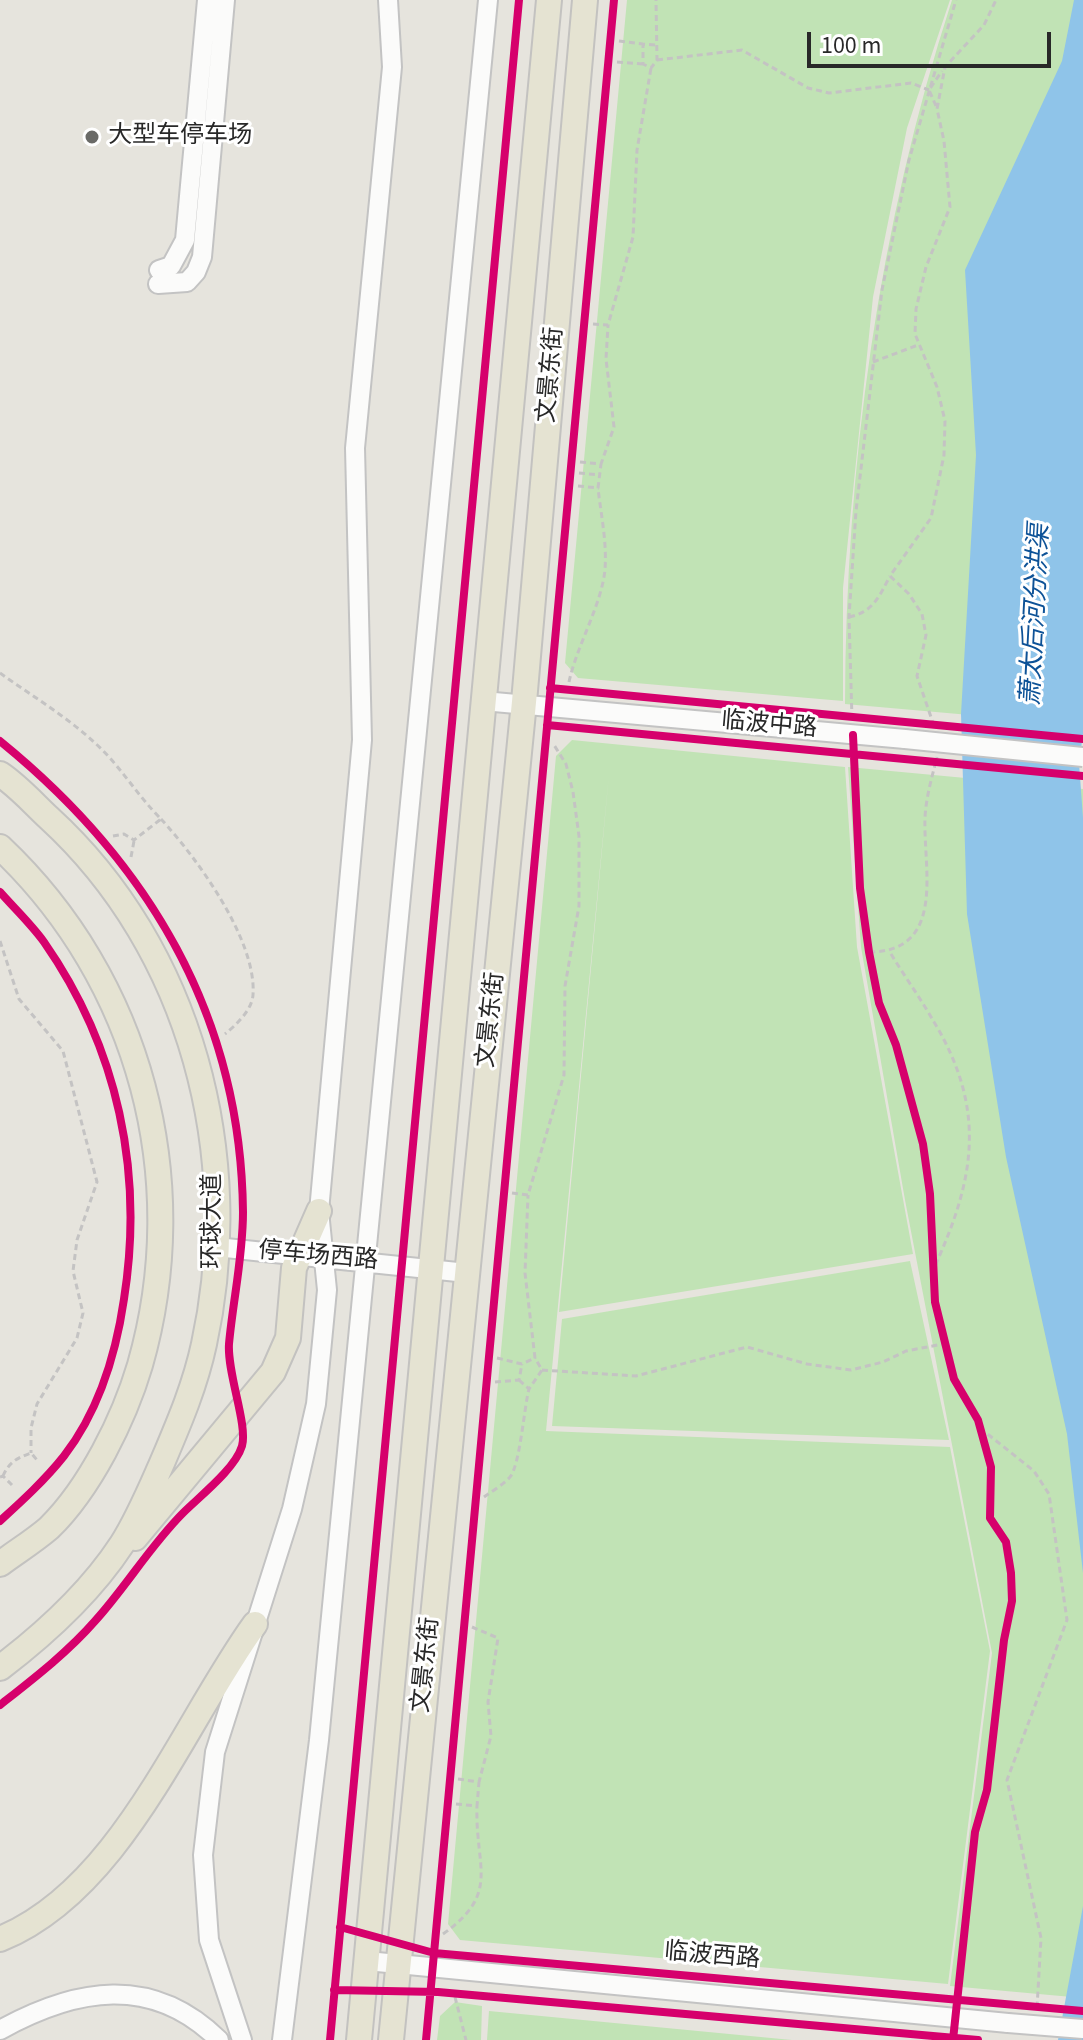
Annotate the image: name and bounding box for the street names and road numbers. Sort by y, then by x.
street label: 文景东街 [533,326,571,424]
street label: 临波中路 [720,707,818,745]
street label: 文景东街 [473,971,511,1069]
street label: 环球大道 [200,1173,228,1269]
street label: 停车场西路 [257,1237,379,1277]
street label: 文景东街 [408,1616,446,1714]
street label: 临波西路 [663,1938,761,1976]

